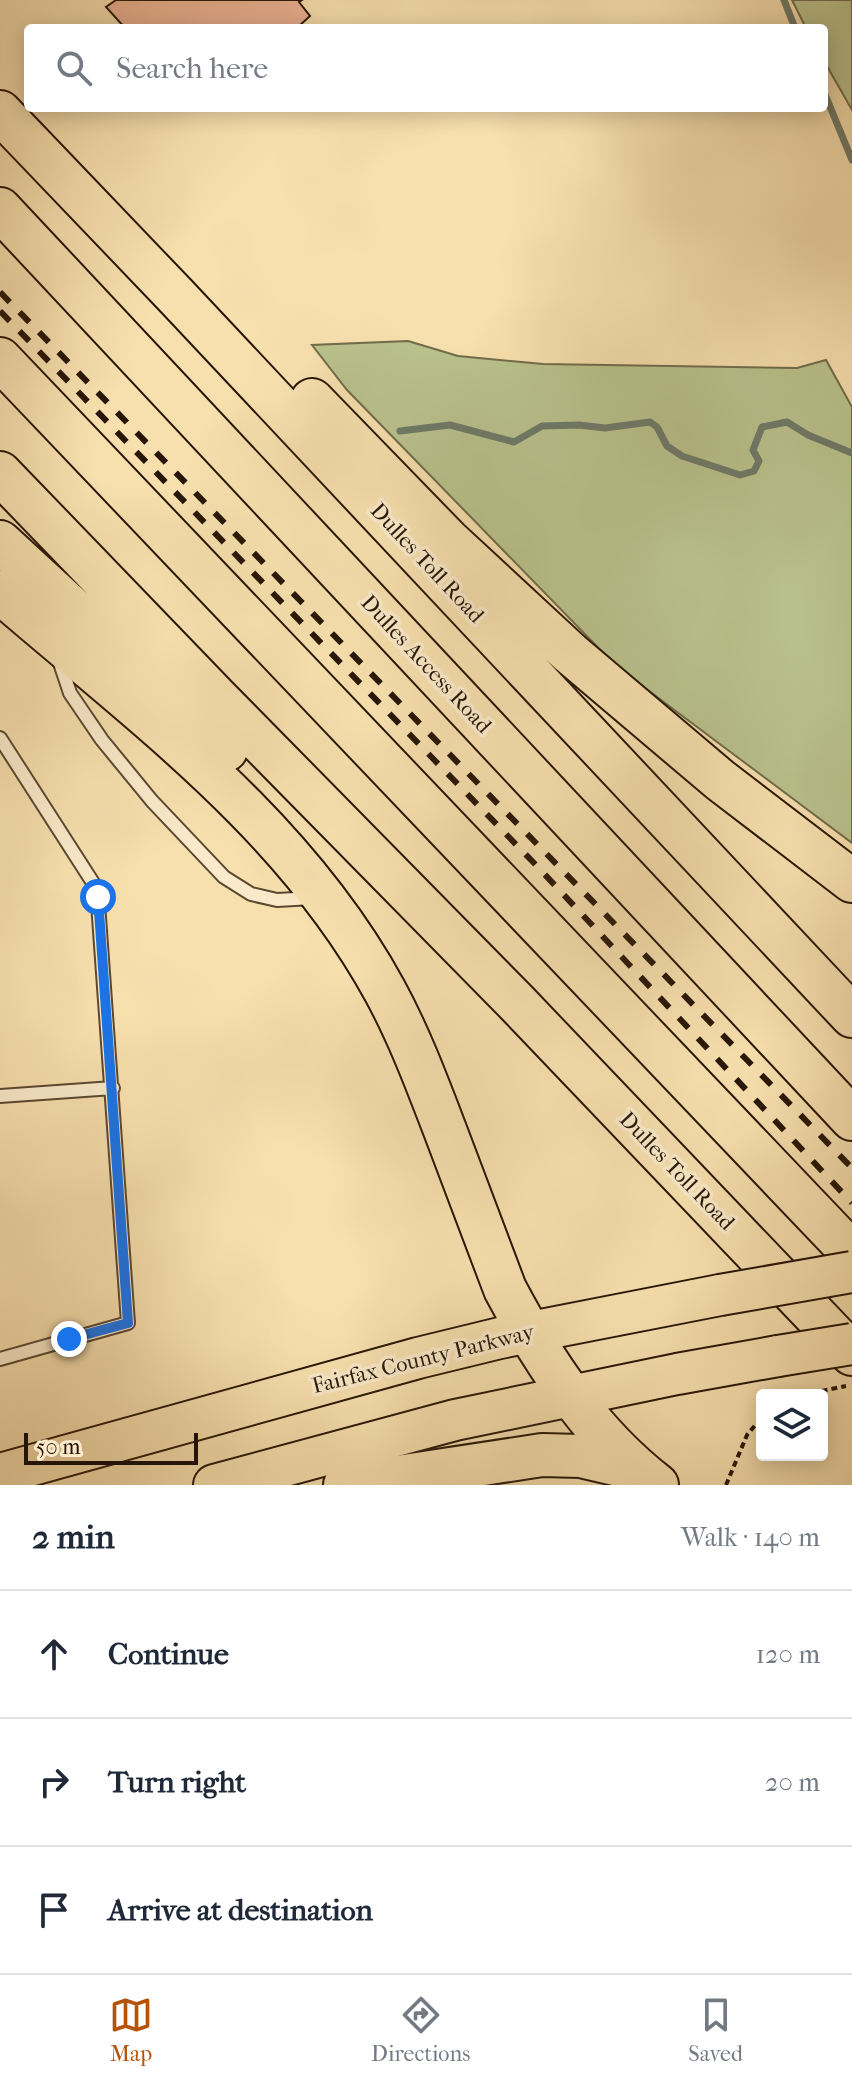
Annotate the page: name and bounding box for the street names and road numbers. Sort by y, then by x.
street label: Dulles Toll Road [365,498,490,629]
street label: Dulles Access Road [355,590,497,739]
street label: Dulles Toll Road [614,1106,741,1236]
street label: Fairfax County Parkway [309,1319,538,1399]

